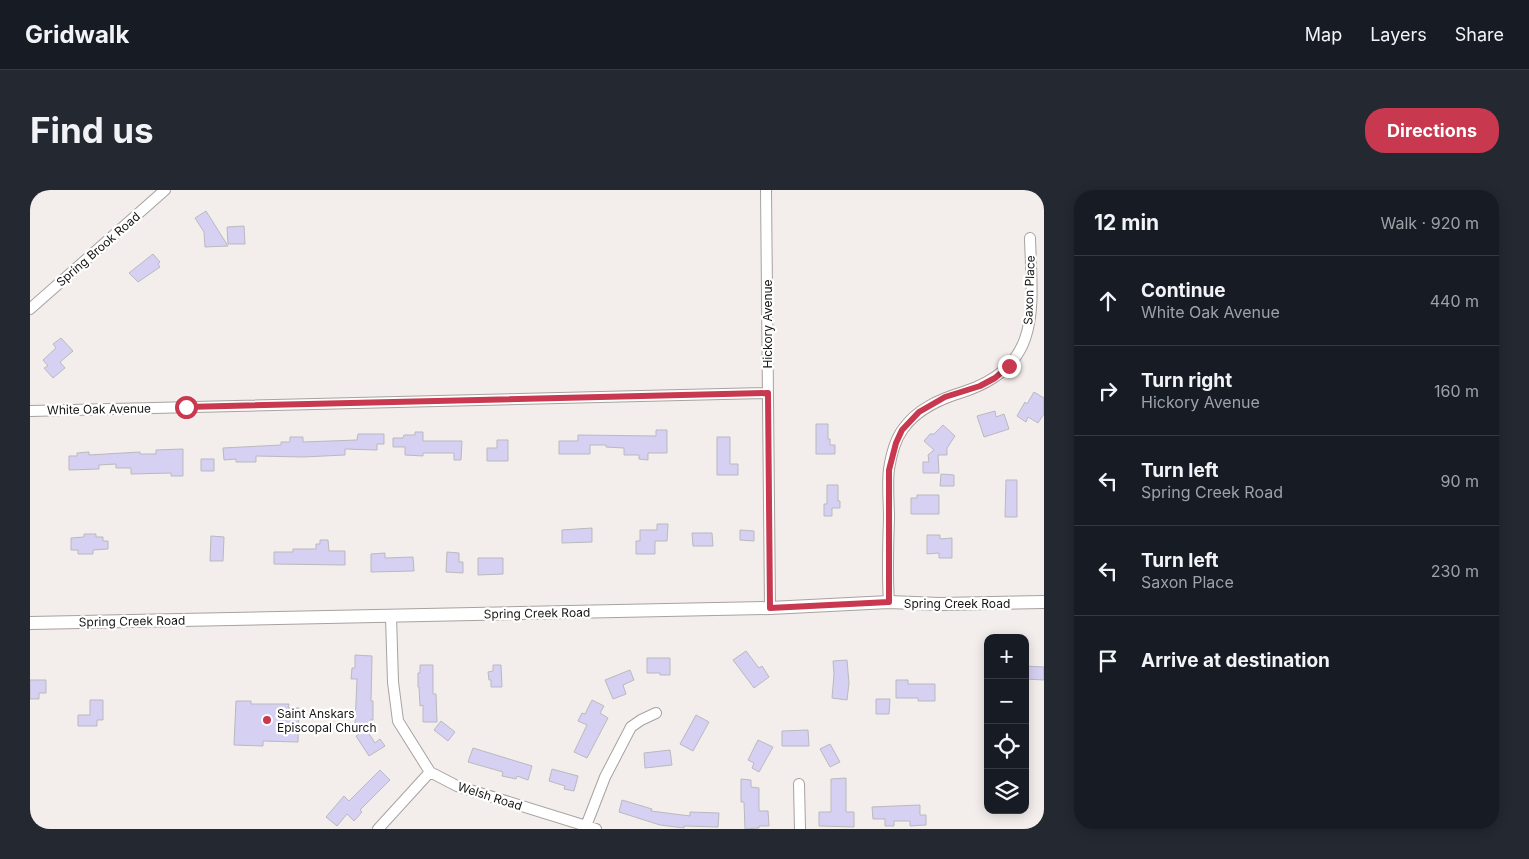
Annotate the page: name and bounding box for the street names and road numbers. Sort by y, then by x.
street label: Spring Brook Road [53,209,143,289]
street label: Saxon Place [1020,255,1038,325]
street label: Hickory Avenue [760,279,775,369]
street label: White Oak Avenue [47,401,151,417]
street label: Spring Creek Road [904,596,1010,611]
street label: Spring Creek Road [484,605,590,621]
street label: Spring Creek Road [79,613,185,629]
street label: Welsh Road [456,779,524,813]

